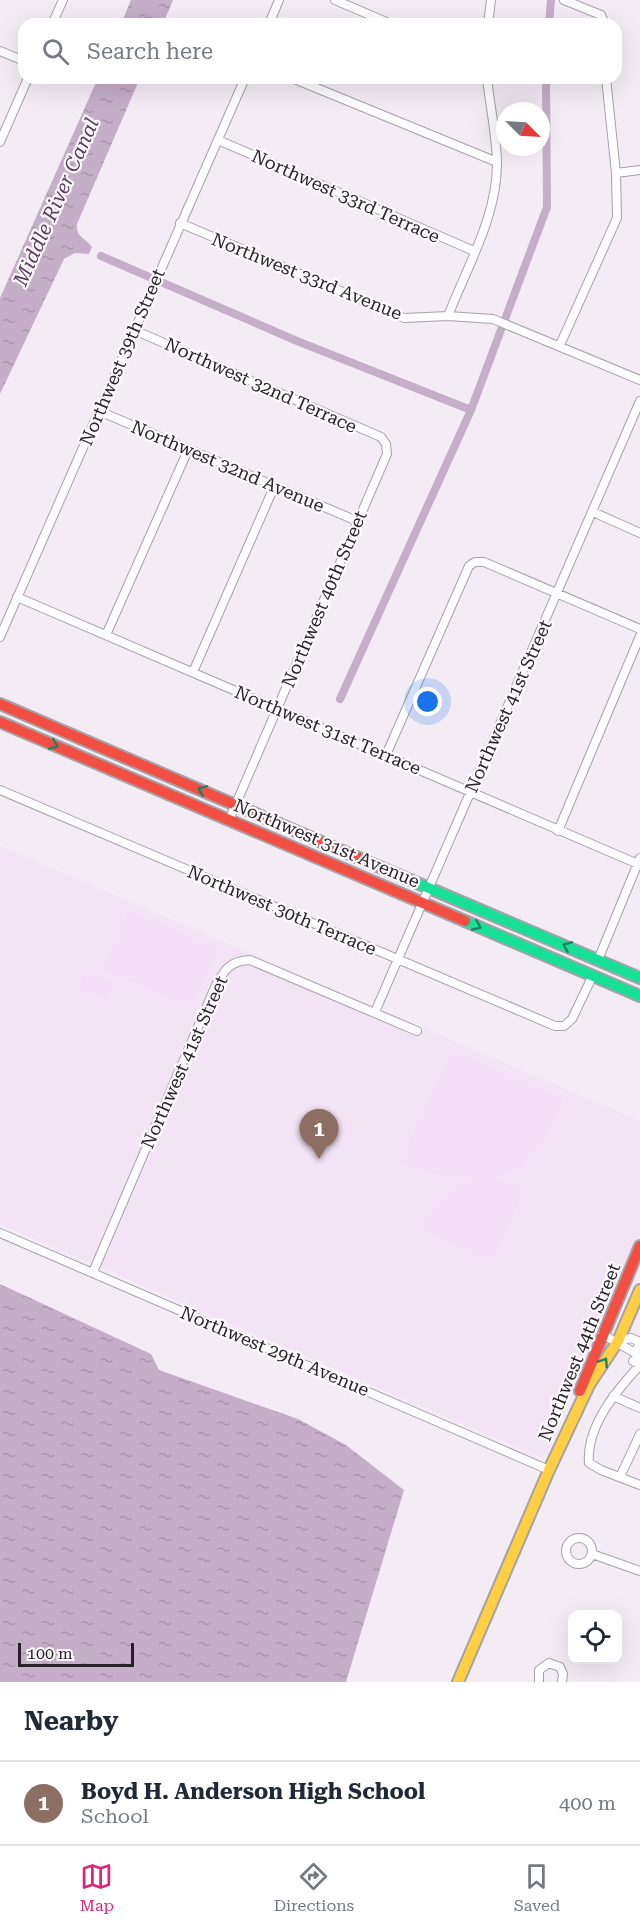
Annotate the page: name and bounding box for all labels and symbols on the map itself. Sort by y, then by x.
north arrow [496,102,550,156]
water label: Middle River Canal [8,114,104,291]
street label: Northwest 33rd Terrace [249,145,443,247]
street label: Northwest 33rd Avenue [209,228,405,324]
street label: Northwest 39th Street [75,265,169,449]
street label: Northwest 32nd Terrace [162,333,360,437]
street label: Northwest 32nd Avenue [128,416,328,516]
street label: Northwest 40th Street [277,507,371,691]
street label: Northwest 41st Street [460,616,556,796]
street label: Northwest 31st Terrace [232,681,424,779]
your location [413,687,442,716]
one-way arrow [47,738,58,750]
one-way arrow [198,786,209,798]
street label: Northwest 31st Avenue [231,794,423,892]
street label: Northwest 30th Terrace [184,861,380,959]
one-way arrow [471,919,482,931]
one-way arrow [562,942,573,954]
street label: Northwest 41st Street [136,972,232,1152]
pin: 1 [300,1110,338,1159]
street label: Northwest 44th Street [534,1260,624,1444]
street label: Northwest 29th Avenue [178,1302,373,1400]
one-way arrow [597,1357,608,1368]
scale bar [18,1640,134,1668]

